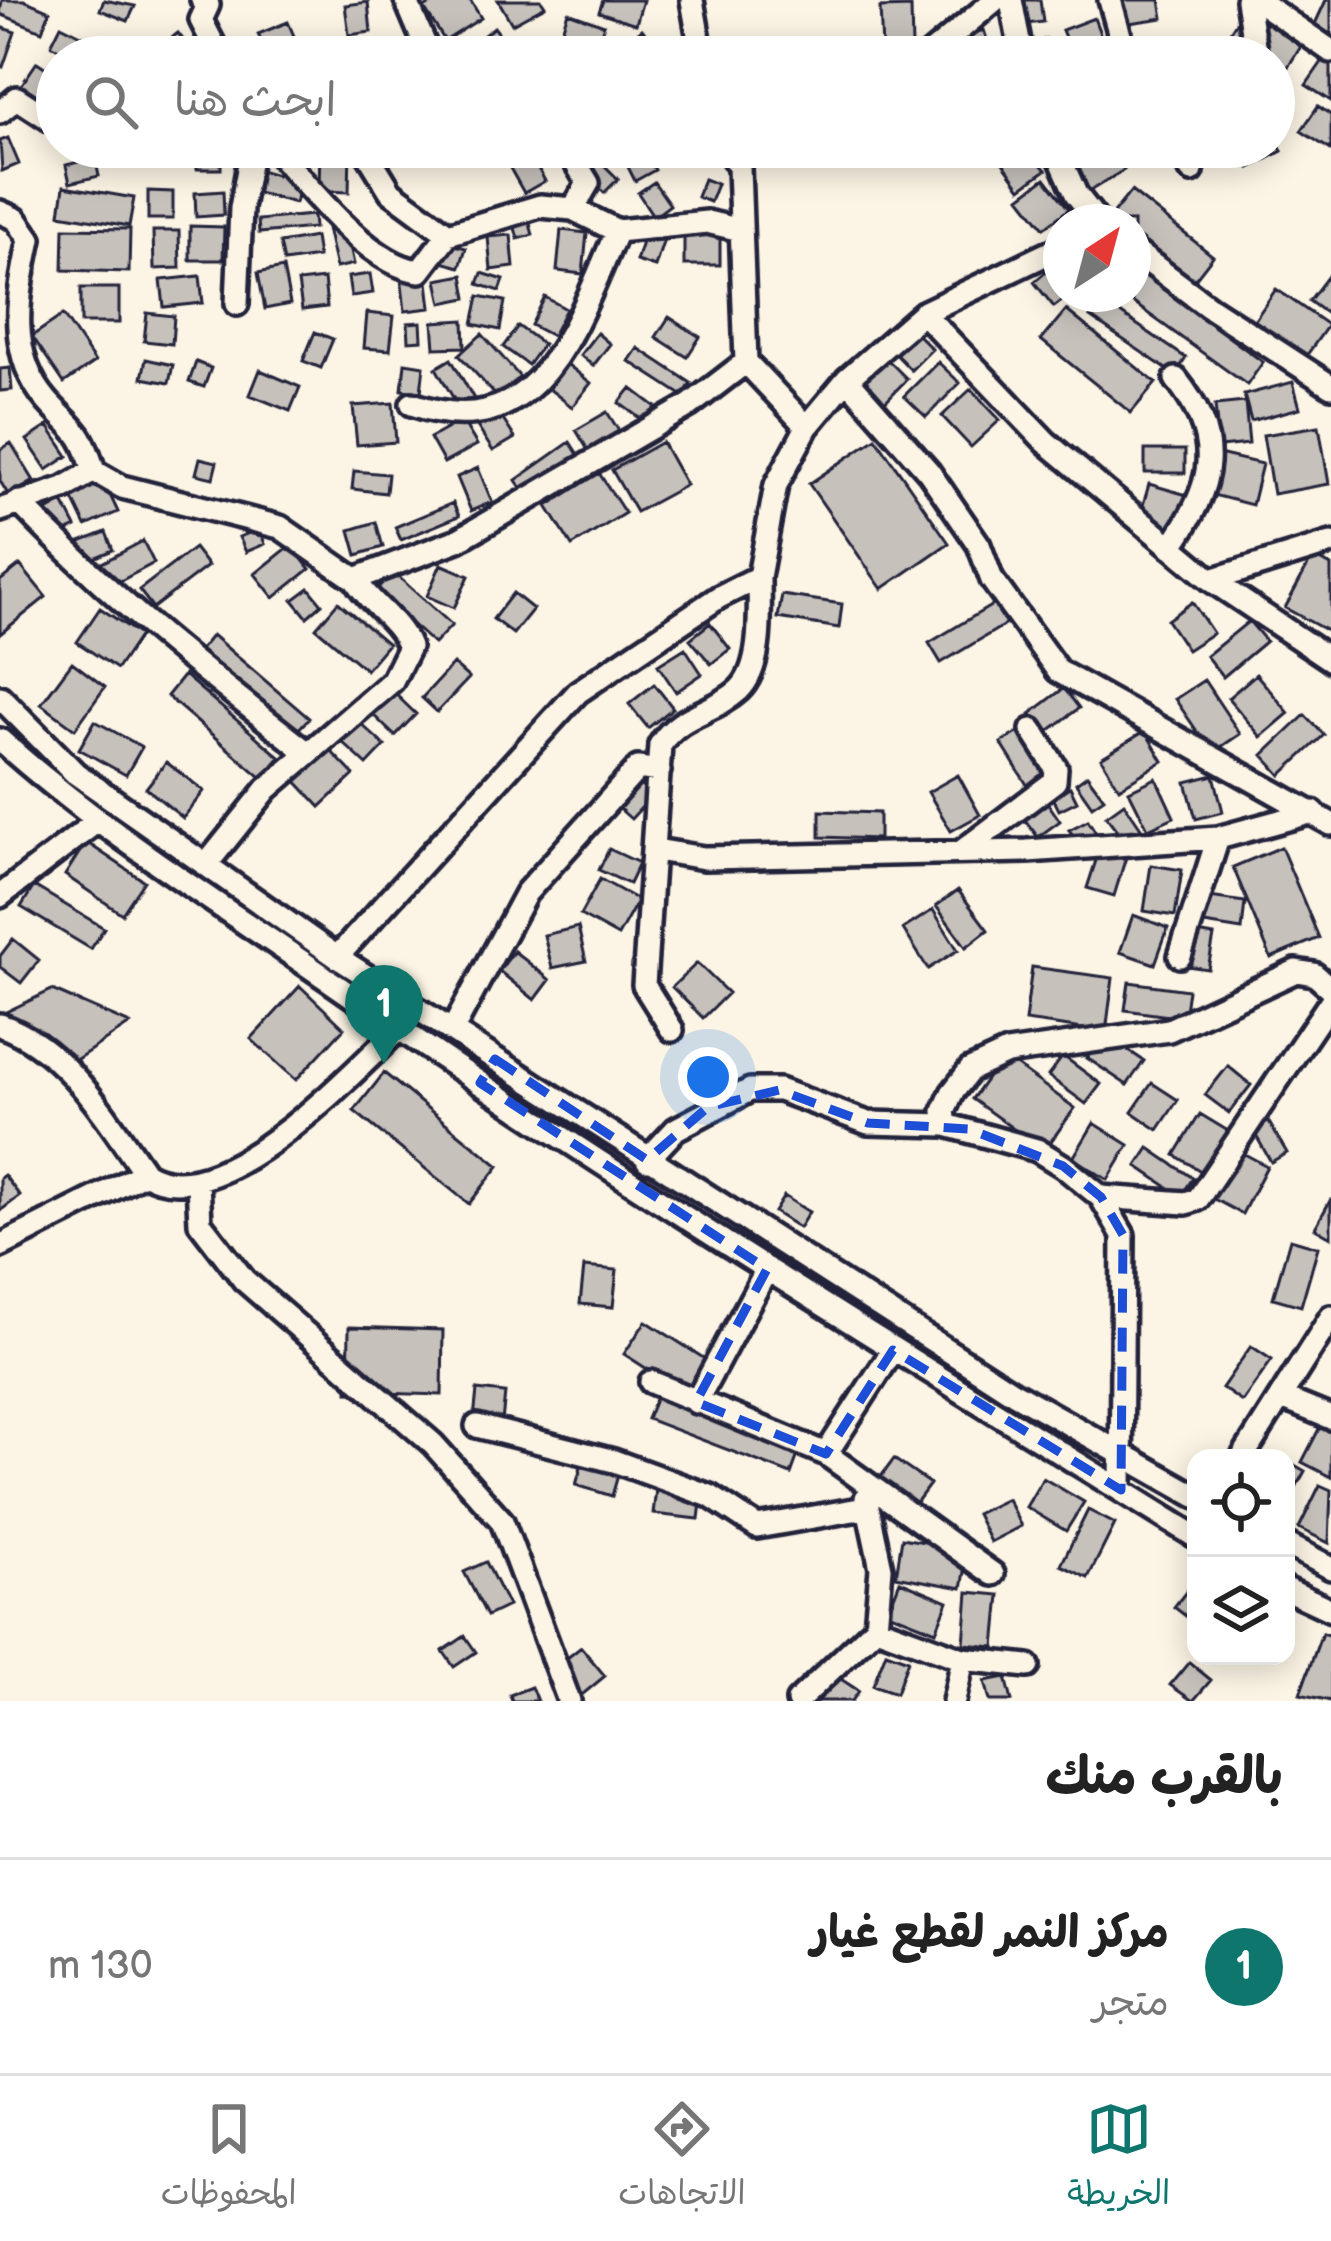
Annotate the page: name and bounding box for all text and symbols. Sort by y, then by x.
search box [36,36,1295,168]
icon: search [78,69,144,135]
text: ابحث هنا [174,74,337,129]
north arrow [1043,204,1151,312]
pin: 1 [345,965,423,1064]
your location [678,1047,738,1107]
map controls [1187,1449,1295,1665]
button: locate [1187,1449,1295,1557]
button: layers [1187,1557,1295,1665]
text: بالقرب منك [1046,1747,1283,1808]
text: مركز النمر لقطع غيار [811,1906,1169,1961]
text: 130 m [48,1943,153,1990]
text: 1 [1236,1943,1252,1990]
text: متجر [1093,1980,1169,2027]
tab: المحفوظات [161,2096,297,2222]
tab: الاتجاهات [618,2096,746,2222]
tab: الخريطة [1067,2096,1170,2222]

